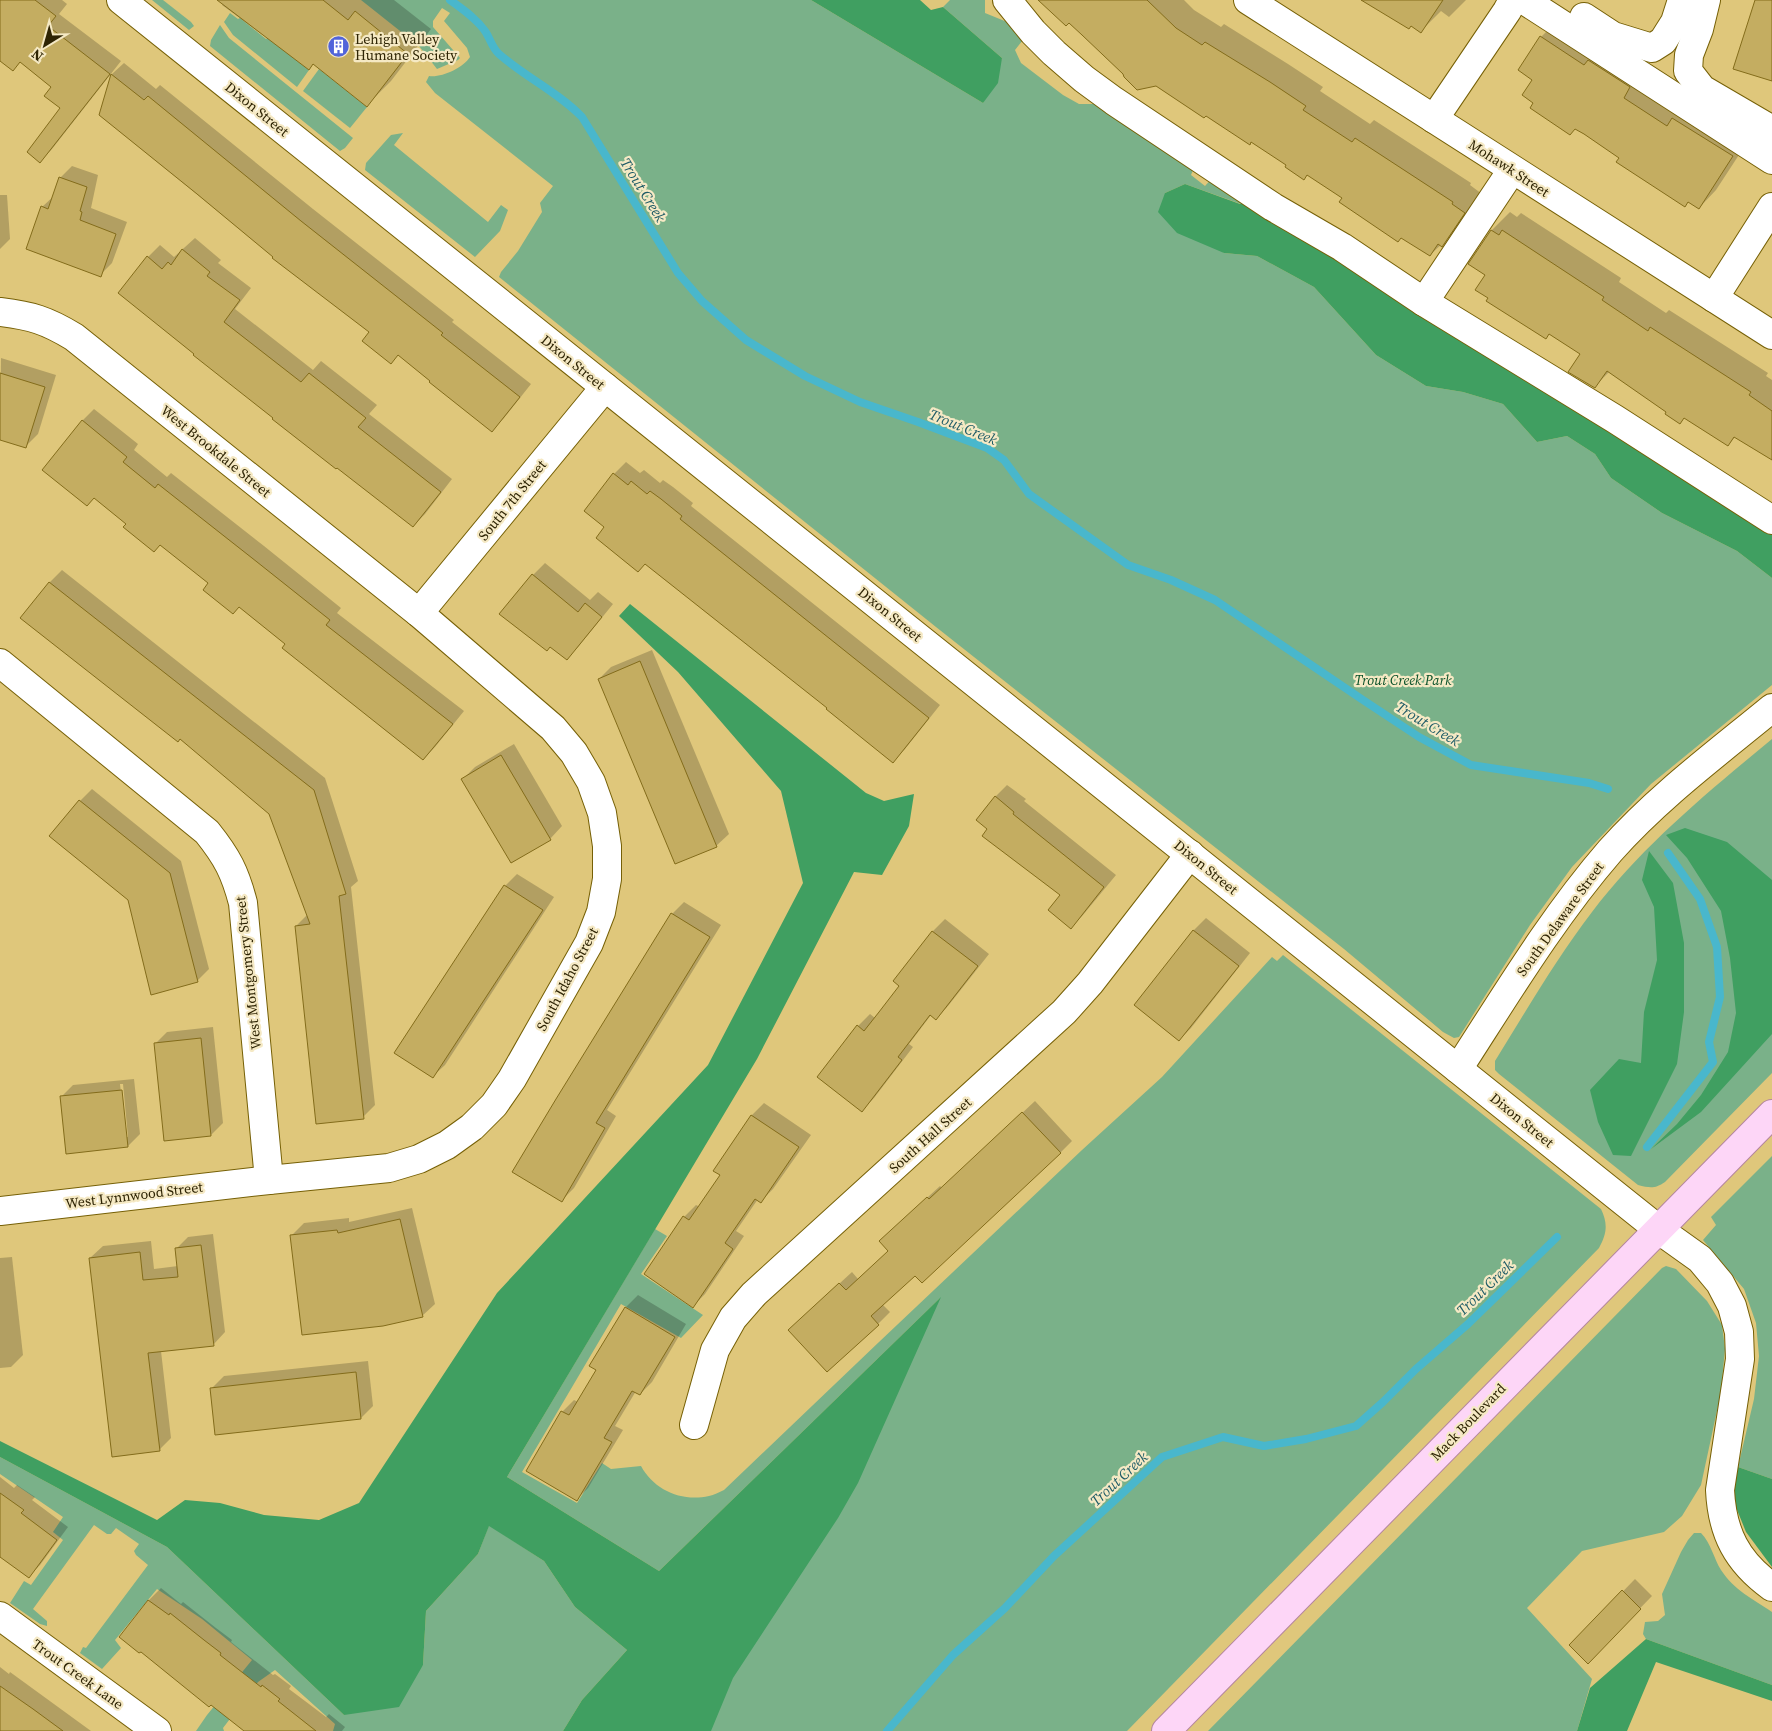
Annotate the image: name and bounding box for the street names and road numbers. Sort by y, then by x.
street label: Dixon Street [221,77,293,141]
street label: Mohawk Street [1465,134,1554,202]
street label: Dixon Street [537,330,609,394]
street label: West Brookdale Street [157,400,276,502]
street label: South 7th Street [473,455,551,545]
street label: Dixon Street [854,582,926,646]
street label: Dixon Street [1170,835,1242,899]
street label: South Delaware Street [1512,857,1609,980]
street label: West Montgomery Street [230,895,266,1050]
street label: South Idaho Street [531,923,603,1034]
street label: Dixon Street [1486,1088,1558,1152]
street label: South Hall Street [884,1092,976,1177]
street label: West Lynnwood Street [64,1177,204,1213]
street label: Mack Boulevard [1426,1379,1510,1465]
street label: Trout Creek Lane [28,1634,128,1714]

